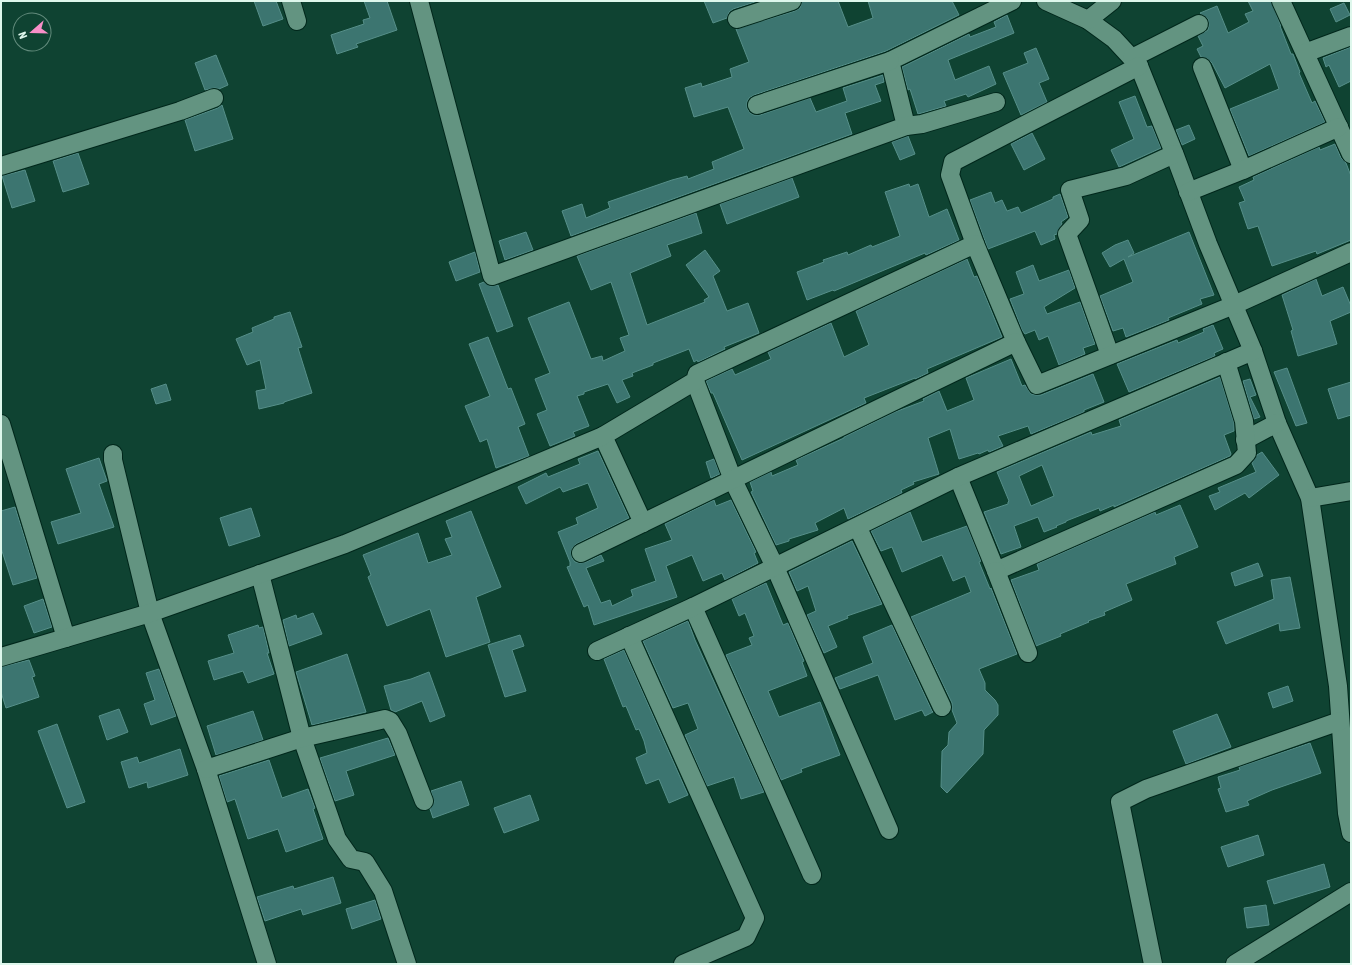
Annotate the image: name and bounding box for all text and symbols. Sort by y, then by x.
north arrow [12,12,52,52]
text: N [16,30,29,41]

